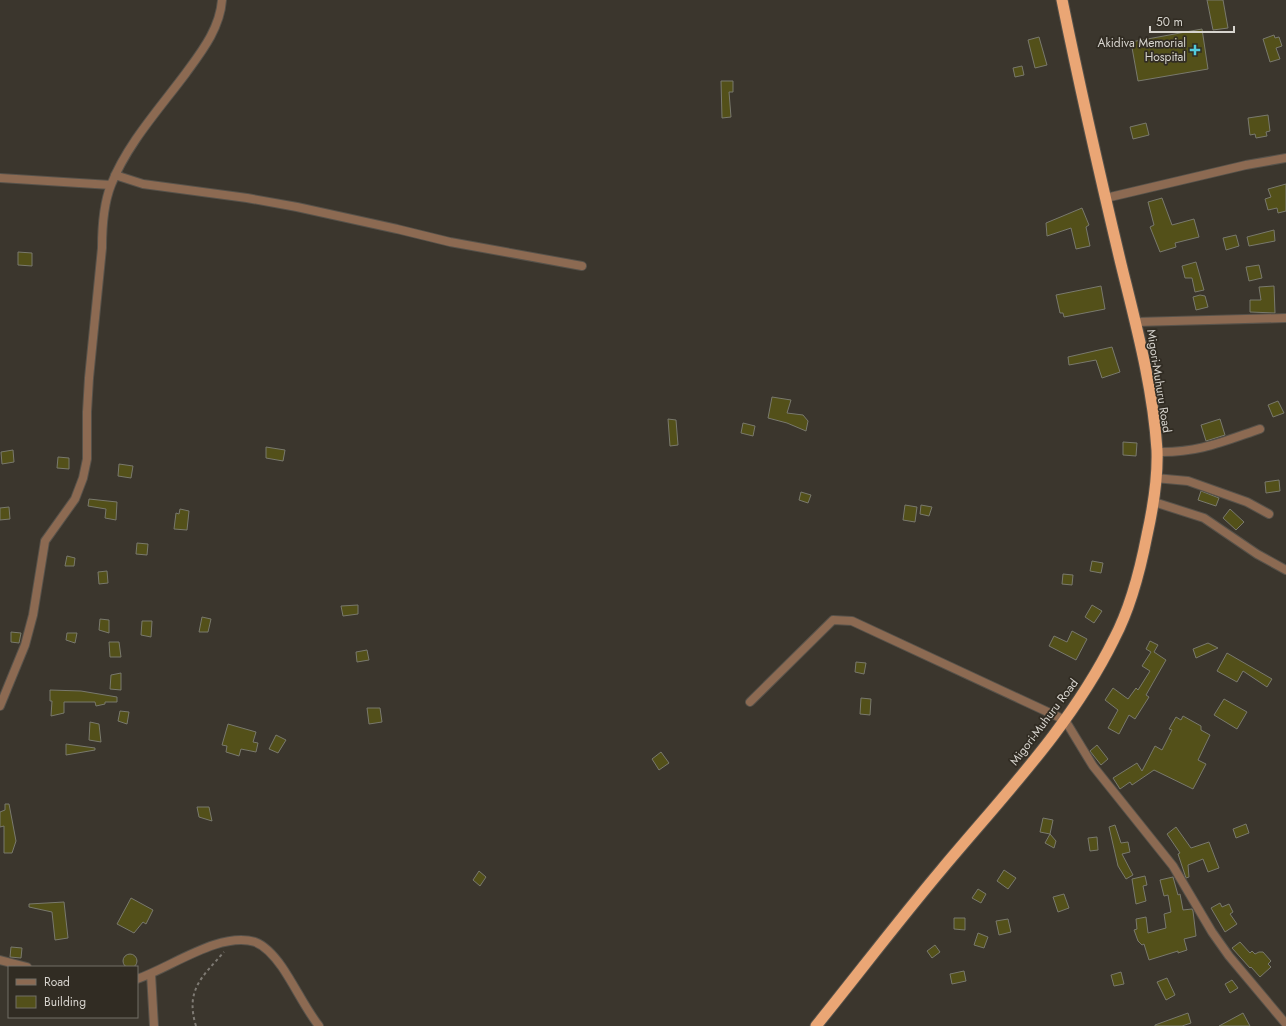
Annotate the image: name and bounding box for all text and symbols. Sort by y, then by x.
scale bar [1150,8,1234,34]
text: 50 m [1156,13,1183,31]
place label: Akidiva Memorial Hospital [1097,34,1186,66]
marker: Akidiva Memorial Hospital [1189,44,1201,56]
street label: Migori-Muhuru Road [1142,328,1176,434]
street label: Migori-Muhuru Road [1005,675,1083,769]
legend [8,966,138,1018]
text: Road [44,973,70,991]
text: Building [44,993,86,1011]

